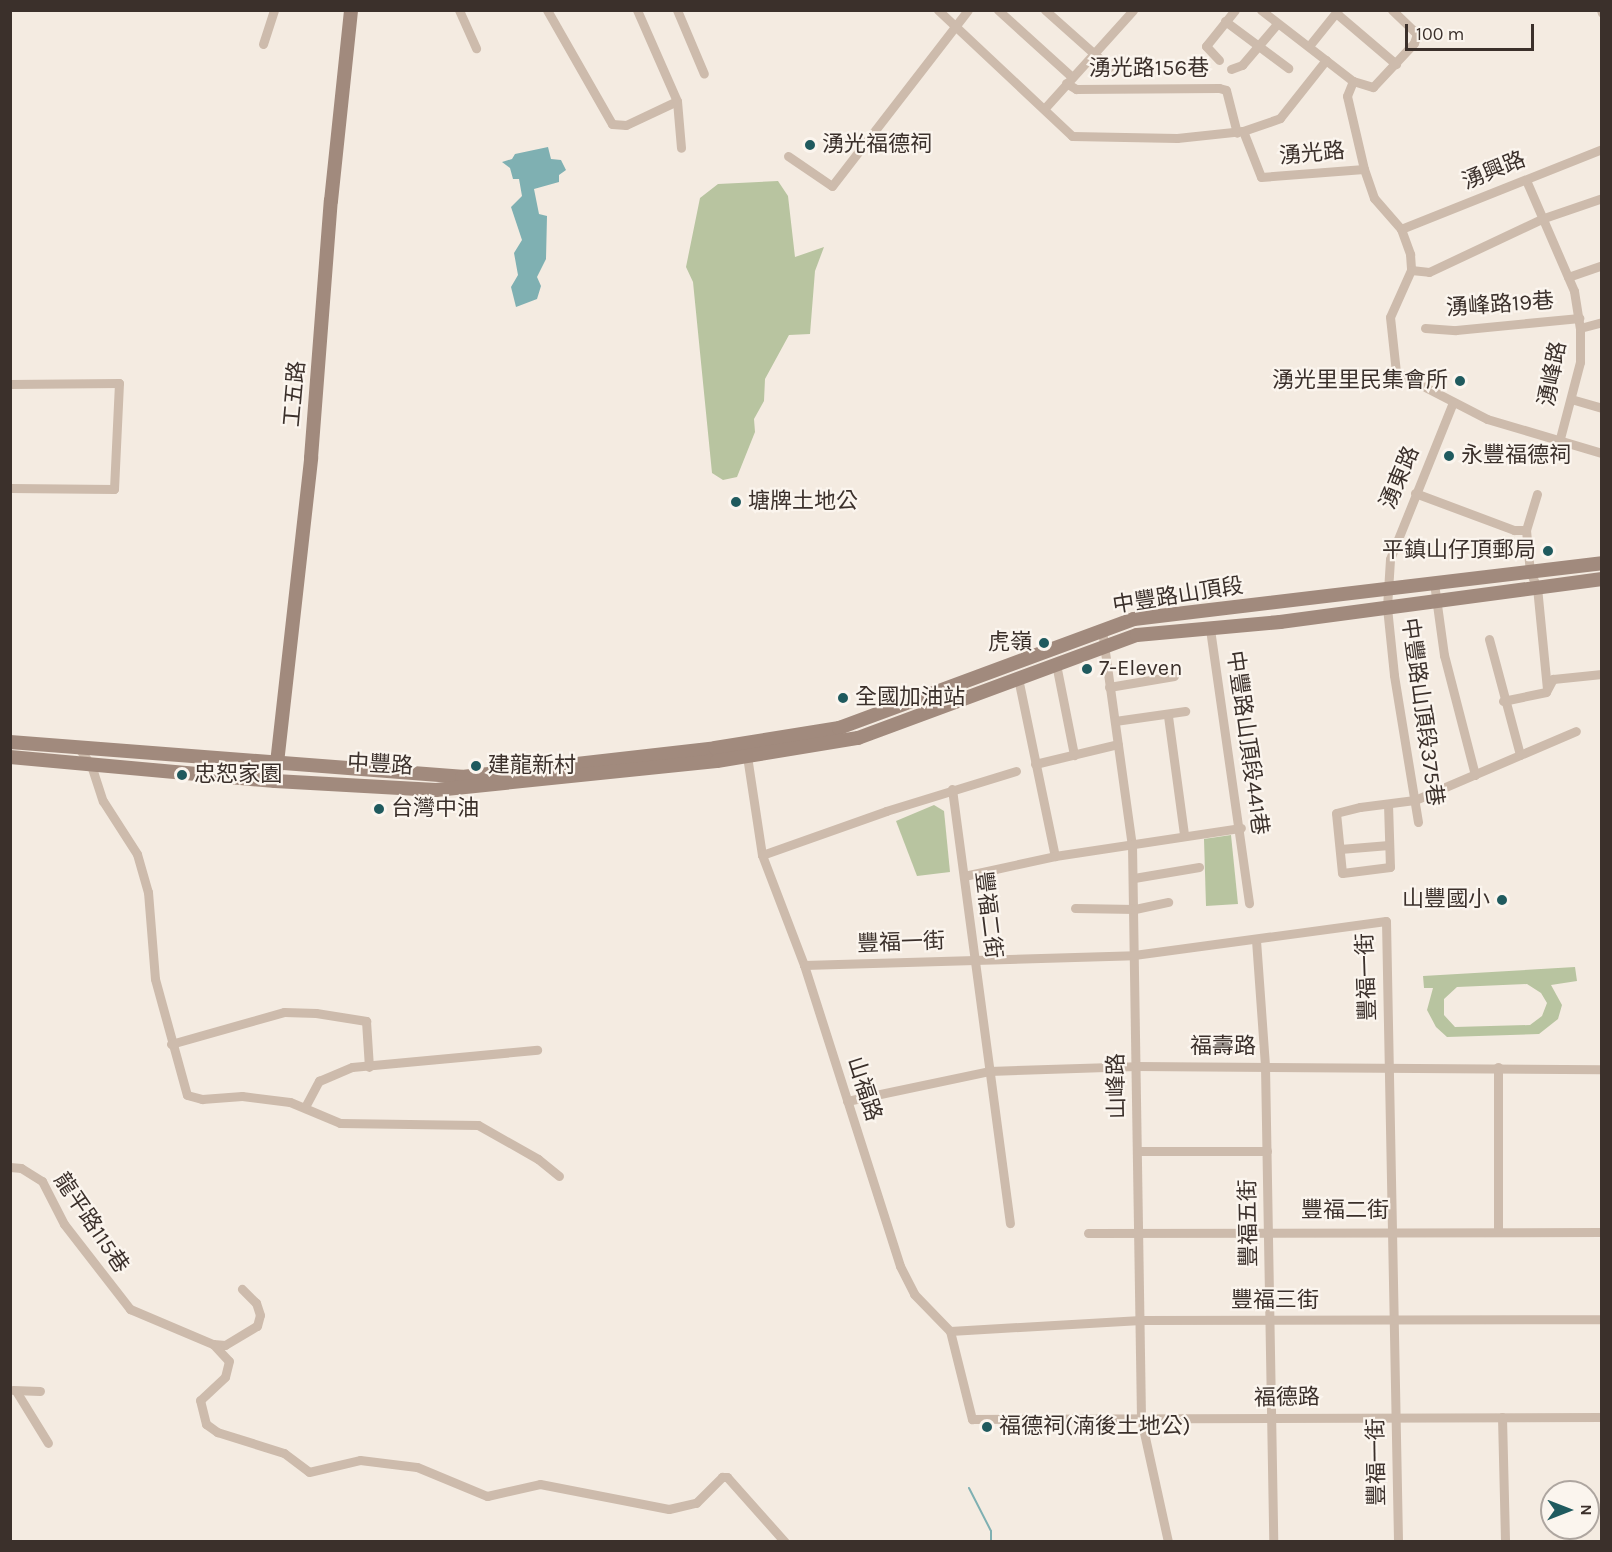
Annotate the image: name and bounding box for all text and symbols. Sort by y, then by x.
scale bar [1408,12,1537,50]
text: 100 m [1416,23,1464,45]
street label: 湧光路156巷 [1089,56,1209,82]
place label: 湧光福德祠 [822,132,932,158]
marker: 湧光福德祠 [803,138,817,152]
street label: 湧光路 [1278,138,1346,170]
street label: 湧興路 [1458,146,1530,196]
street label: 湧峰路19巷 [1445,288,1555,322]
street label: 湧峰路 [1534,339,1572,409]
street label: 工五路 [279,360,311,428]
place label: 湧光里里民集會所 [1272,368,1448,394]
marker: 湧光里里民集會所 [1453,374,1467,388]
street label: 湧東路 [1375,442,1425,514]
place label: 永豐福德祠 [1461,443,1571,469]
marker: 永豐福德祠 [1442,449,1456,463]
place label: 塘牌土地公 [748,489,858,515]
marker: 塘牌土地公 [729,495,743,509]
place label: 平鎮山仔頂郵局 [1382,538,1536,564]
marker: 平鎮山仔頂郵局 [1541,544,1555,558]
street label: 中豐路山頂段 [1111,573,1245,619]
street label: 中豐路山頂段375巷 [1396,616,1448,808]
place label: 虎嶺 [988,630,1032,656]
marker: 虎嶺 [1037,636,1051,650]
street label: 中豐路山頂段441巷 [1221,649,1273,837]
place label: 7-Eleven [1099,656,1182,682]
marker: 7-Eleven [1080,662,1094,676]
place label: 全國加油站 [855,685,965,711]
marker: 全國加油站 [836,691,850,705]
street label: 中豐路 [346,750,414,780]
place label: 建龍新村 [488,753,576,779]
marker: 建龍新村 [469,759,483,773]
place label: 忠恕家園 [194,762,282,788]
marker: 忠恕家園 [175,768,189,782]
place label: 台灣中油 [391,796,479,822]
marker: 台灣中油 [372,802,386,816]
street label: 豐福二街 [970,870,1006,960]
place label: 山豐國小 [1402,887,1490,913]
marker: 山豐國小 [1495,893,1509,907]
street label: 豐福一街 [857,928,945,958]
street label: 豐福一街 [1352,933,1382,1021]
street label: 福壽路 [1190,1034,1256,1060]
street label: 山峰路 [1103,1053,1131,1119]
street label: 山福路 [841,1054,887,1124]
street label: 龍平路115巷 [48,1168,134,1278]
street label: 豐福五街 [1235,1179,1263,1267]
street label: 豐福二街 [1301,1198,1389,1224]
street label: 豐福三街 [1231,1288,1319,1314]
street label: 福德路 [1254,1384,1320,1412]
place label: 福德祠(湳後土地公) [999,1414,1191,1440]
street label: 豐福一街 [1363,1418,1391,1506]
marker: 福德祠(湳後土地公) [980,1420,994,1434]
north arrow [1540,1480,1600,1540]
text: N [1577,1504,1596,1516]

